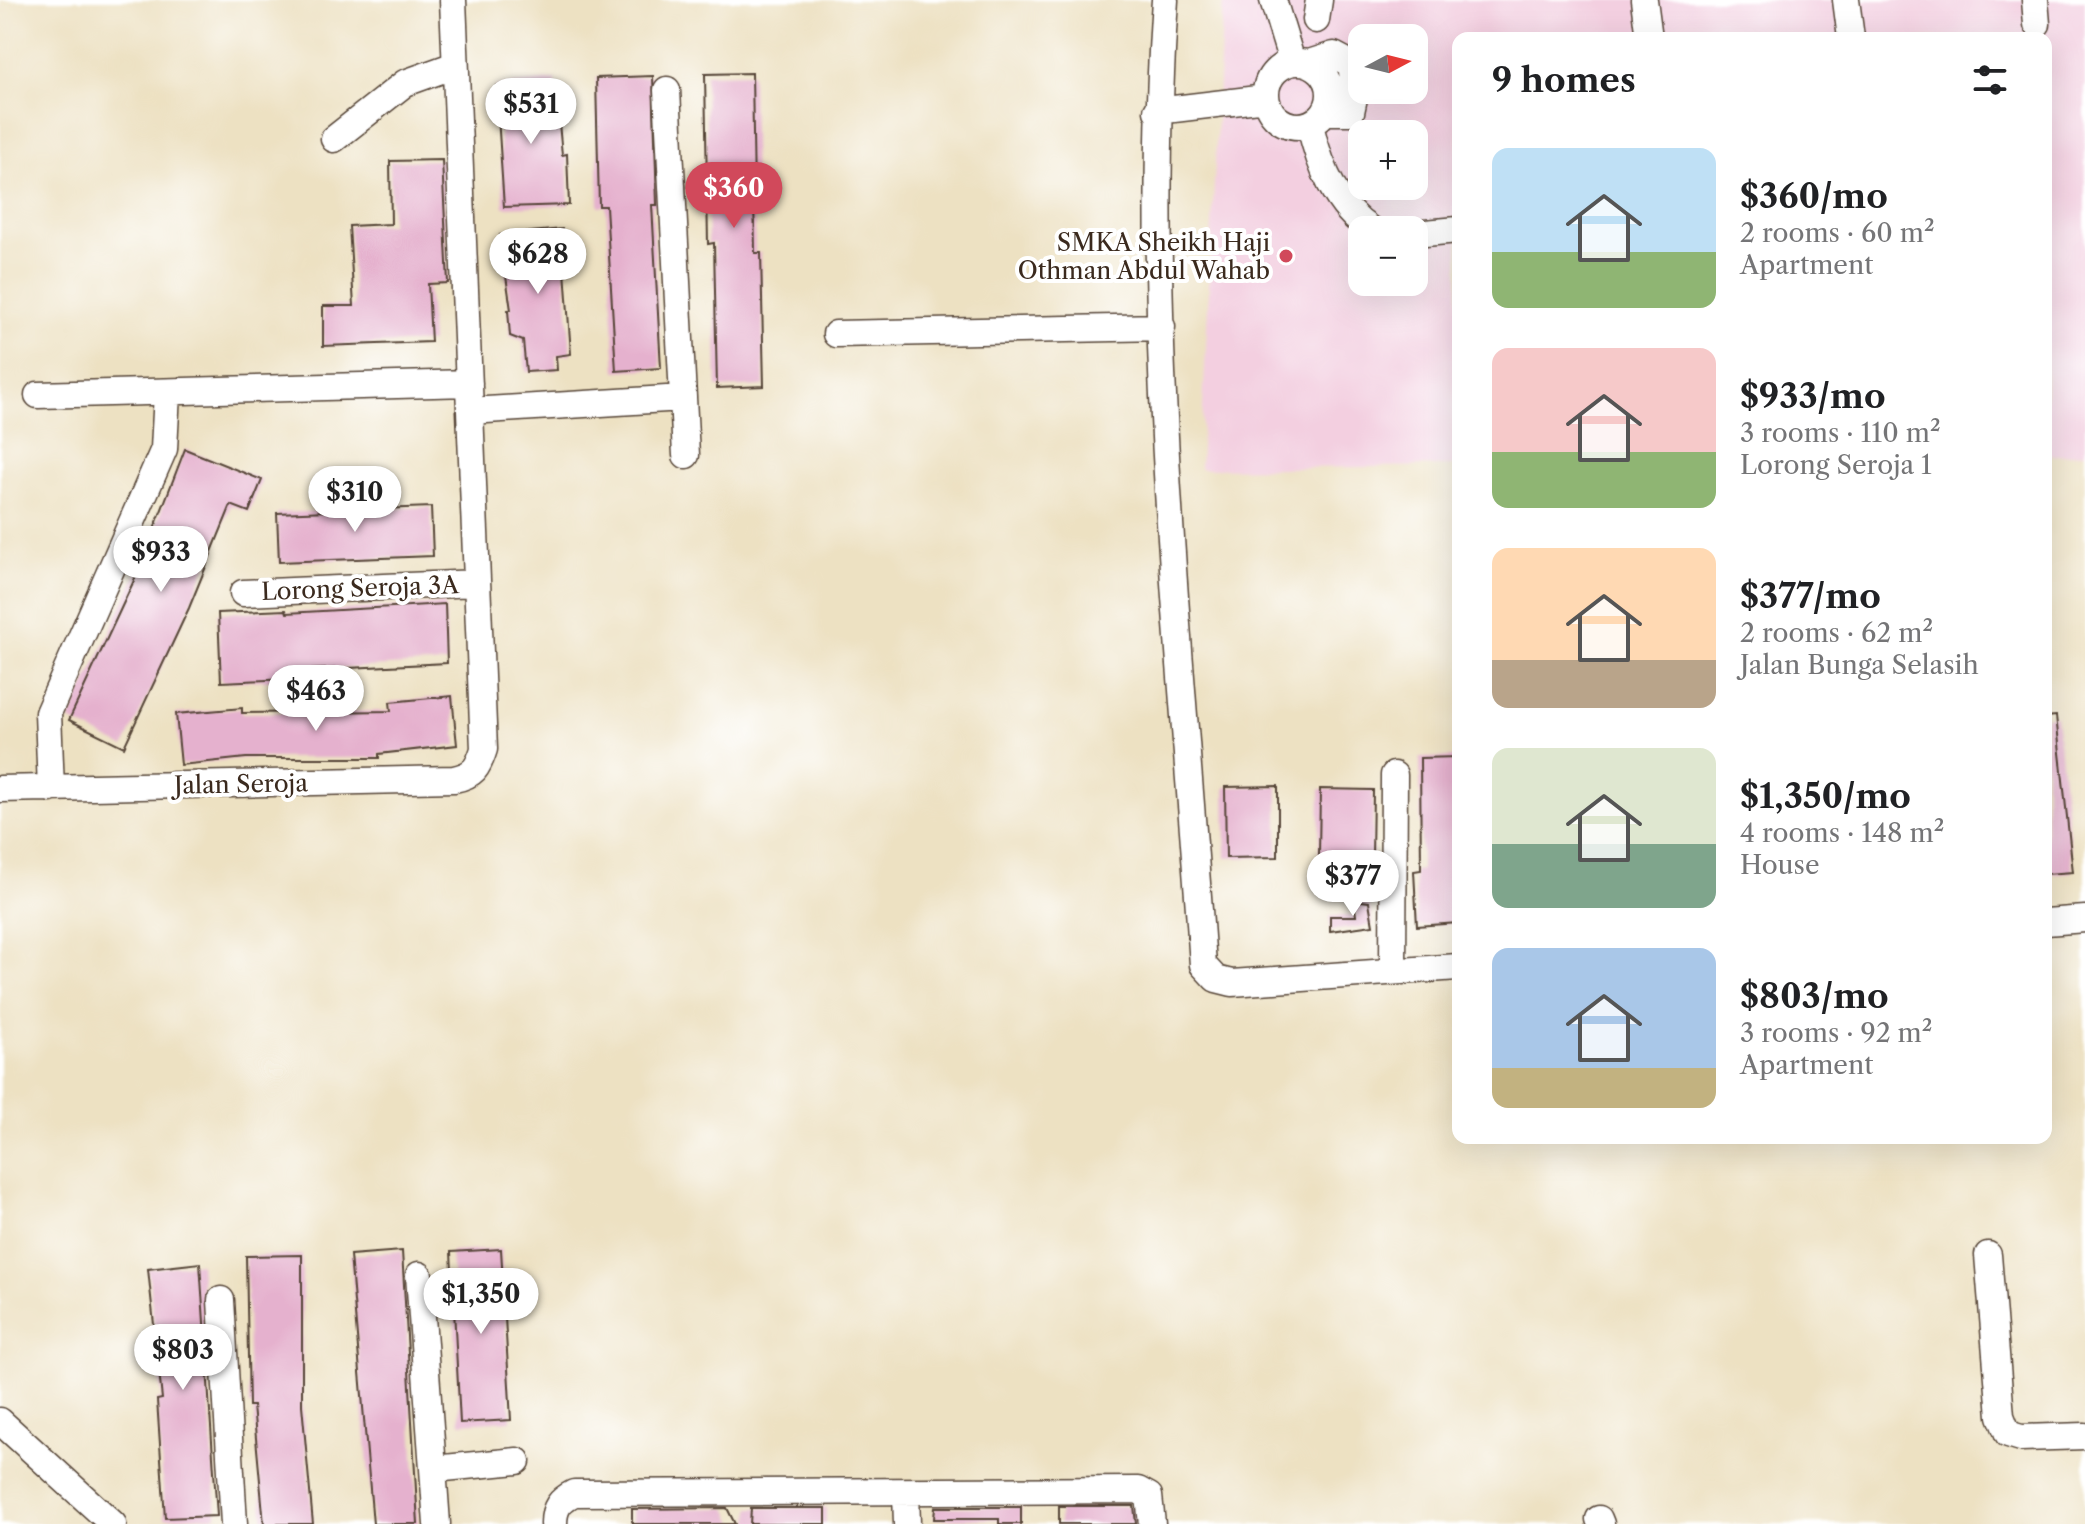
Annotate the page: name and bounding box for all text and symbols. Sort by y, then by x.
north arrow [1348,24,1428,104]
map controls [1348,24,1428,296]
icon: filters [1968,58,2012,102]
text: 9 homes [1492,59,1636,101]
pin: $531 [484,78,578,146]
text: $531 [503,88,559,120]
button: + [1348,120,1428,200]
pin: $360 [687,162,781,230]
text: $360 [703,172,765,204]
text: $360/mo [1740,175,1888,217]
icon: home [1556,180,1652,276]
button: − [1348,216,1428,296]
text: 2 rooms · 60 m² [1740,217,1935,249]
pin: $628 [491,228,585,296]
place label: SMKA Sheikh Haji Othman Abdul Wahab [1018,228,1270,285]
text: $628 [507,238,569,270]
marker: SMKA Sheikh Haji Othman Abdul Wahab [1277,247,1295,265]
text: Apartment [1740,249,1873,281]
text: $933/mo [1740,375,1886,417]
icon: home [1556,380,1652,476]
text: 3 rooms · 110 m² [1740,417,1941,449]
text: Lorong Seroja 1 [1740,449,1932,481]
pin: $310 [308,466,402,534]
text: $310 [326,476,384,508]
pin: $933 [114,526,208,594]
text: $933 [131,536,191,568]
street label: Lorong Seroja 3A [261,570,461,606]
text: $377/mo [1740,575,1881,617]
icon: home [1556,580,1652,676]
text: 2 rooms · 62 m² [1740,617,1933,649]
text: Jalan Bunga Selasih [1740,649,1979,681]
pin: $463 [269,665,363,733]
text: $463 [286,675,346,707]
street label: Jalan Seroja [170,768,309,800]
text: $1,350/mo [1740,775,1911,817]
icon: home [1556,780,1652,876]
text: 4 rooms · 148 m² [1740,817,1944,849]
text: House [1740,849,1820,881]
pin: $377 [1306,850,1400,918]
text: $377 [1325,860,1381,892]
text: $803/mo [1740,975,1889,1017]
icon: home [1556,980,1652,1076]
text: 3 rooms · 92 m² [1740,1017,1932,1049]
text: Apartment [1740,1049,1873,1081]
pin: $1,350 [416,1268,546,1336]
text: $1,350 [442,1278,520,1310]
pin: $803 [136,1324,230,1392]
text: $803 [152,1334,214,1366]

